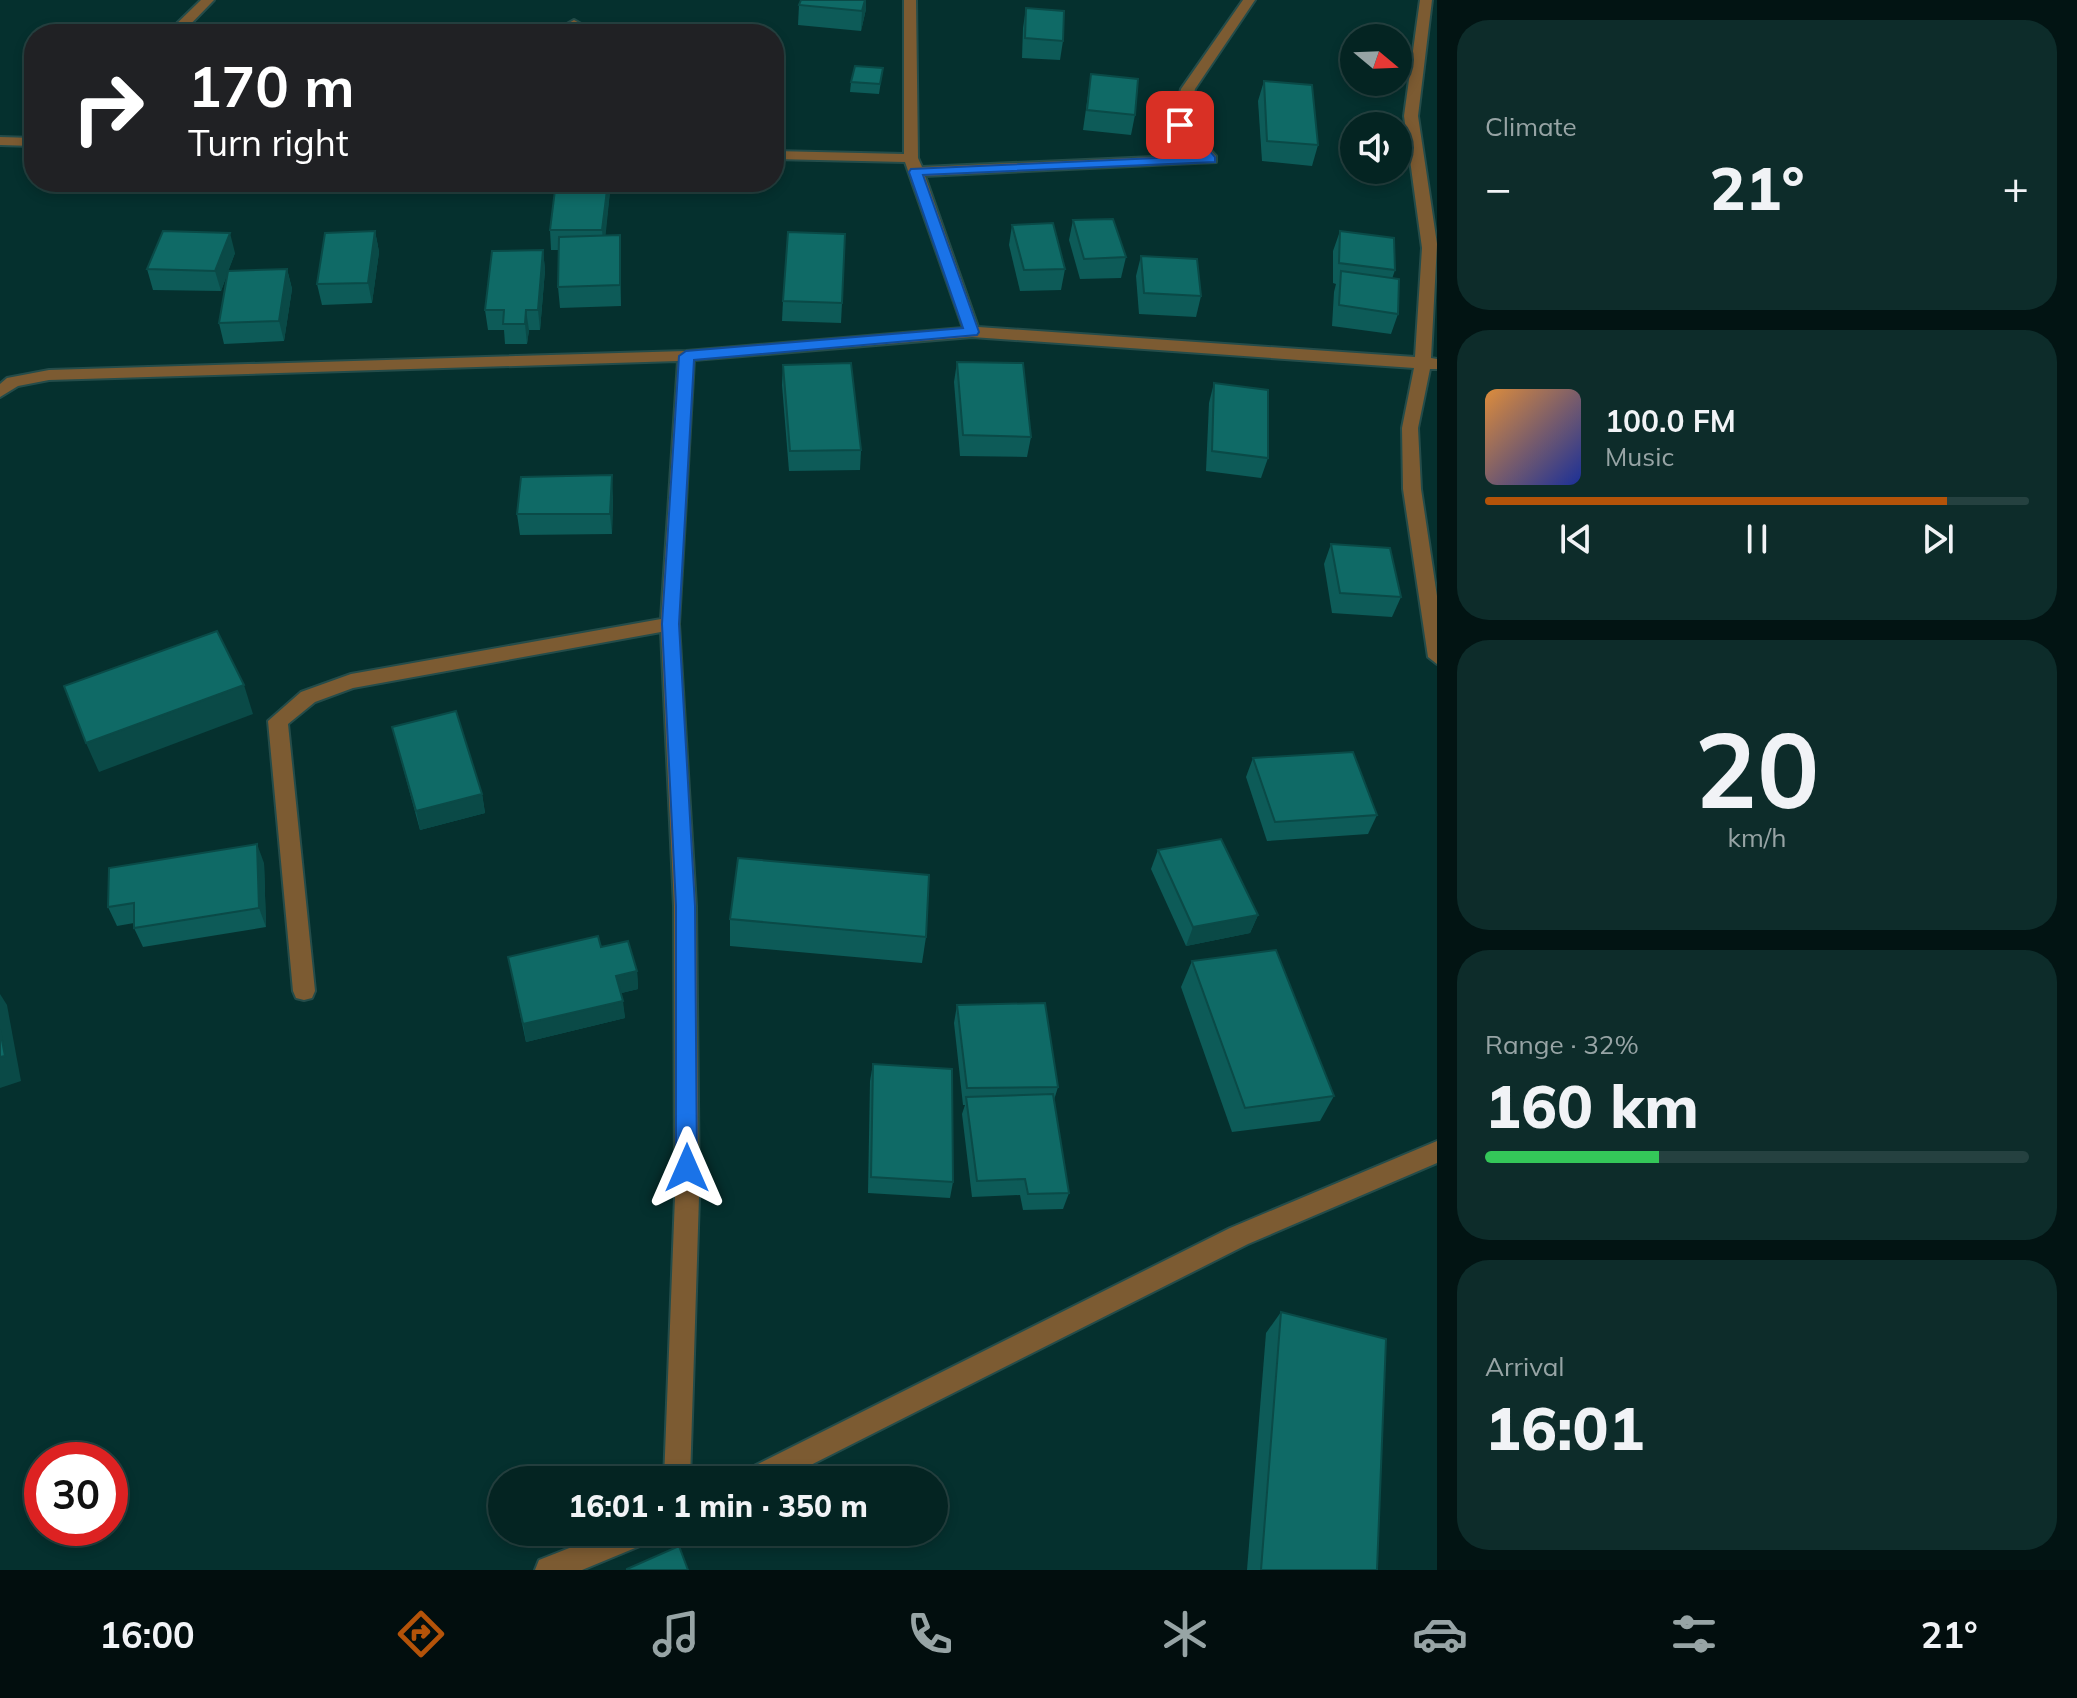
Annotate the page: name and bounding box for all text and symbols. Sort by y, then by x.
north arrow [1340,24,1412,96]
map controls [1340,24,1412,184]
text: 170 m [188,51,355,121]
icon: right [56,56,160,160]
pin [1146,91,1214,159]
icon: arrive [1158,103,1202,147]
text: Climate [1485,110,1577,143]
button: sound [1340,112,1412,184]
text: Turn right [188,120,349,165]
text: 21° [1709,150,1805,225]
text: − [1485,160,1511,215]
text: + [2003,160,2029,215]
text: 100.0 FM [1605,402,1736,440]
text: Music [1605,440,1674,473]
icon: previous [1554,517,1598,561]
icon: pause [1735,517,1779,561]
icon: next [1916,517,1960,561]
text: 20 [1695,703,1819,834]
text: km/h [1728,821,1786,854]
text: Range · 32% [1485,1028,1639,1061]
text: 160 km [1485,1068,1699,1143]
position arrow [645,1126,729,1210]
text: Arrival [1485,1350,1565,1383]
text: 16:01 [1485,1390,1645,1465]
speed limit sign: 30 [24,1442,128,1546]
text: 16:01 · 1 min · 350 m [568,1487,868,1525]
icon: directions [393,1606,449,1662]
icon: music [648,1606,704,1662]
icon: phone [902,1606,958,1662]
icon: climate [1157,1606,1213,1662]
icon: car [1412,1606,1468,1662]
icon: filters [1666,1606,1722,1662]
text: 16:00 [99,1612,195,1657]
text: 21° [1921,1612,1978,1657]

